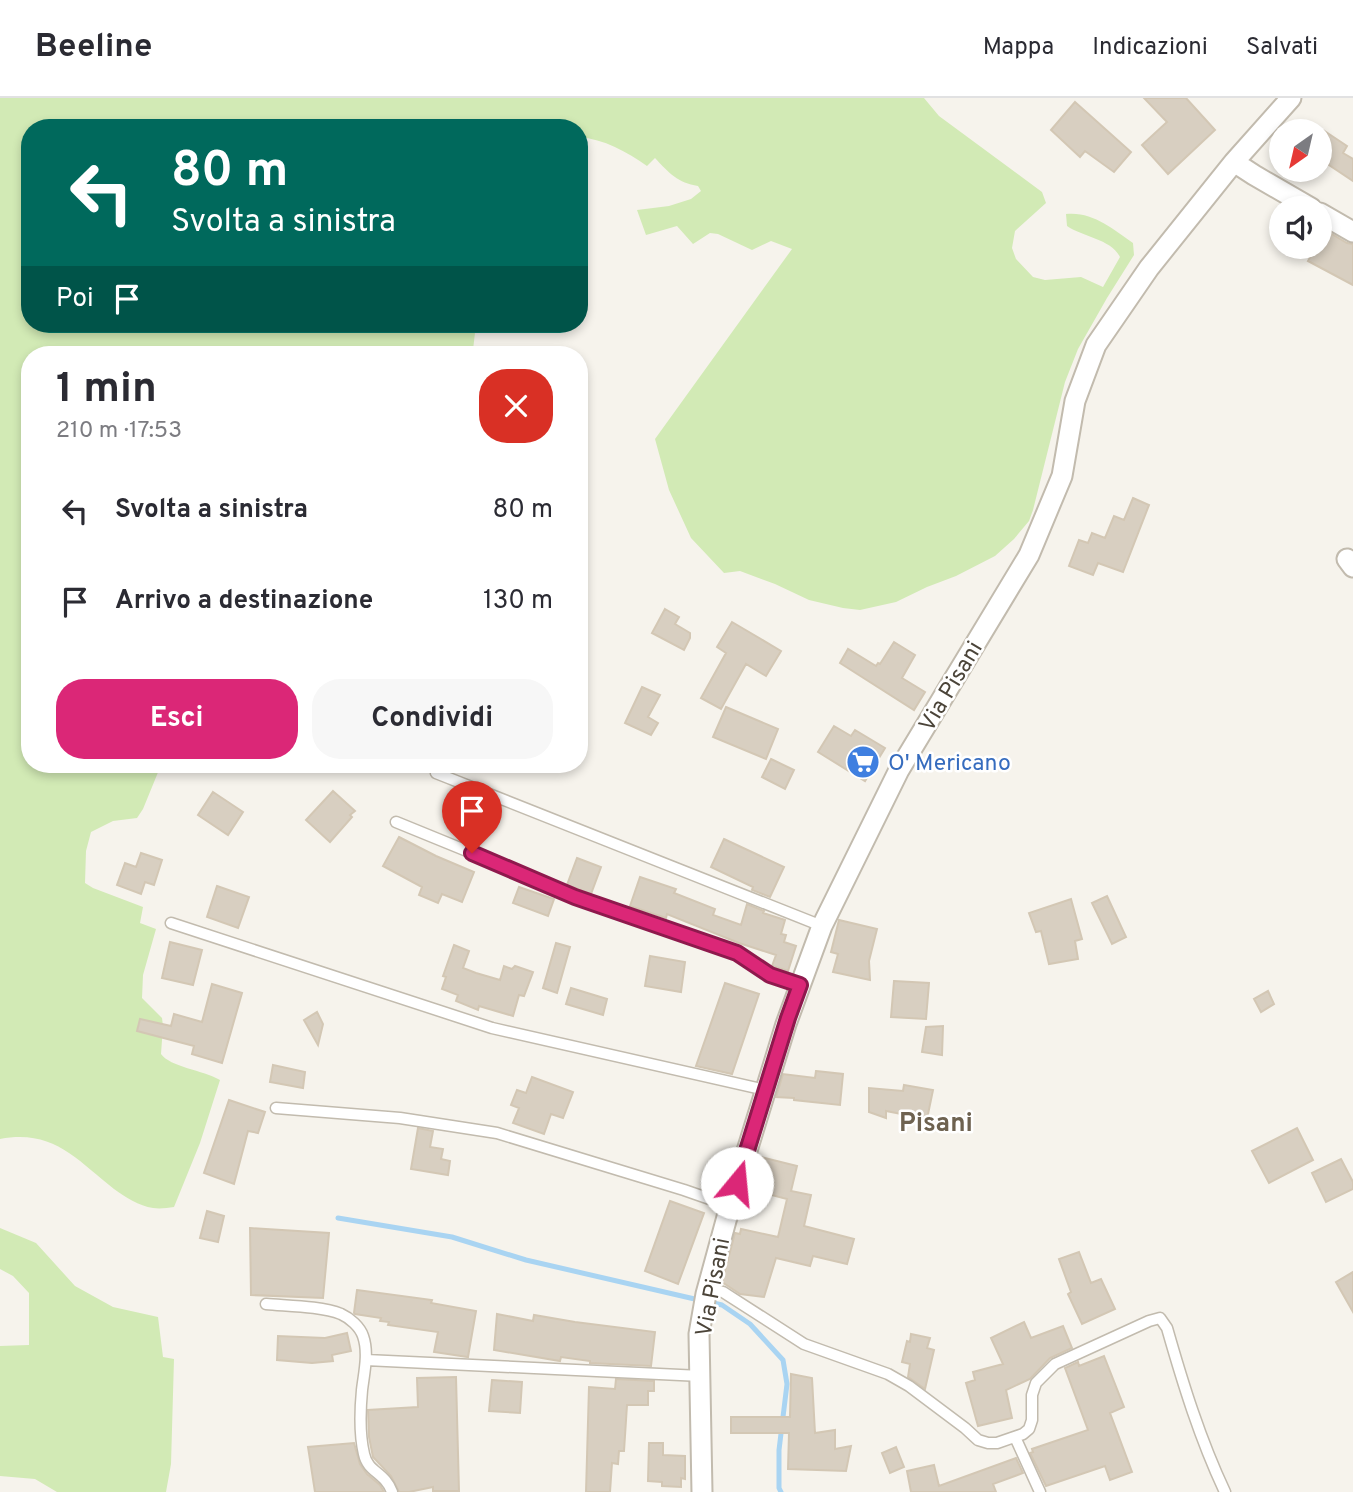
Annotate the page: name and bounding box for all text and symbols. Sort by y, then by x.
text: Beeline [35,27,152,69]
text: Mappa [983,33,1054,63]
text: Indicazioni [1092,33,1208,63]
text: Salvati [1246,33,1318,63]
north arrow [1269,119,1332,182]
map controls [1269,119,1332,259]
text: 80 m [171,142,288,204]
icon: left [56,147,147,238]
button: sound [1269,196,1332,259]
text: Svolta a sinistra [171,203,396,243]
icon: arrive [108,280,146,318]
text: Poi [56,283,94,316]
text: 1 min [56,364,157,417]
button: close [479,369,553,443]
text: 210 m · 17:53 [56,417,182,446]
icon: left [56,492,94,530]
text: Svolta a sinistra [115,494,308,527]
text: 80 m [493,494,553,527]
icon: arrive [56,583,94,621]
text: Arrivo a destinazione [115,585,373,618]
text: 130 m [483,585,553,618]
street label: Via Pisani [914,637,990,738]
button: Esci [56,679,298,759]
button: Condividi [312,679,553,759]
supermarket icon: O' Mericano [844,743,882,781]
place label: O' Mericano [888,750,1011,779]
pin [442,781,502,853]
icon: arrive [453,792,491,830]
district label: Pisani [899,1108,973,1141]
position arrow [700,1146,774,1220]
street label: Via Pisani [691,1235,738,1340]

